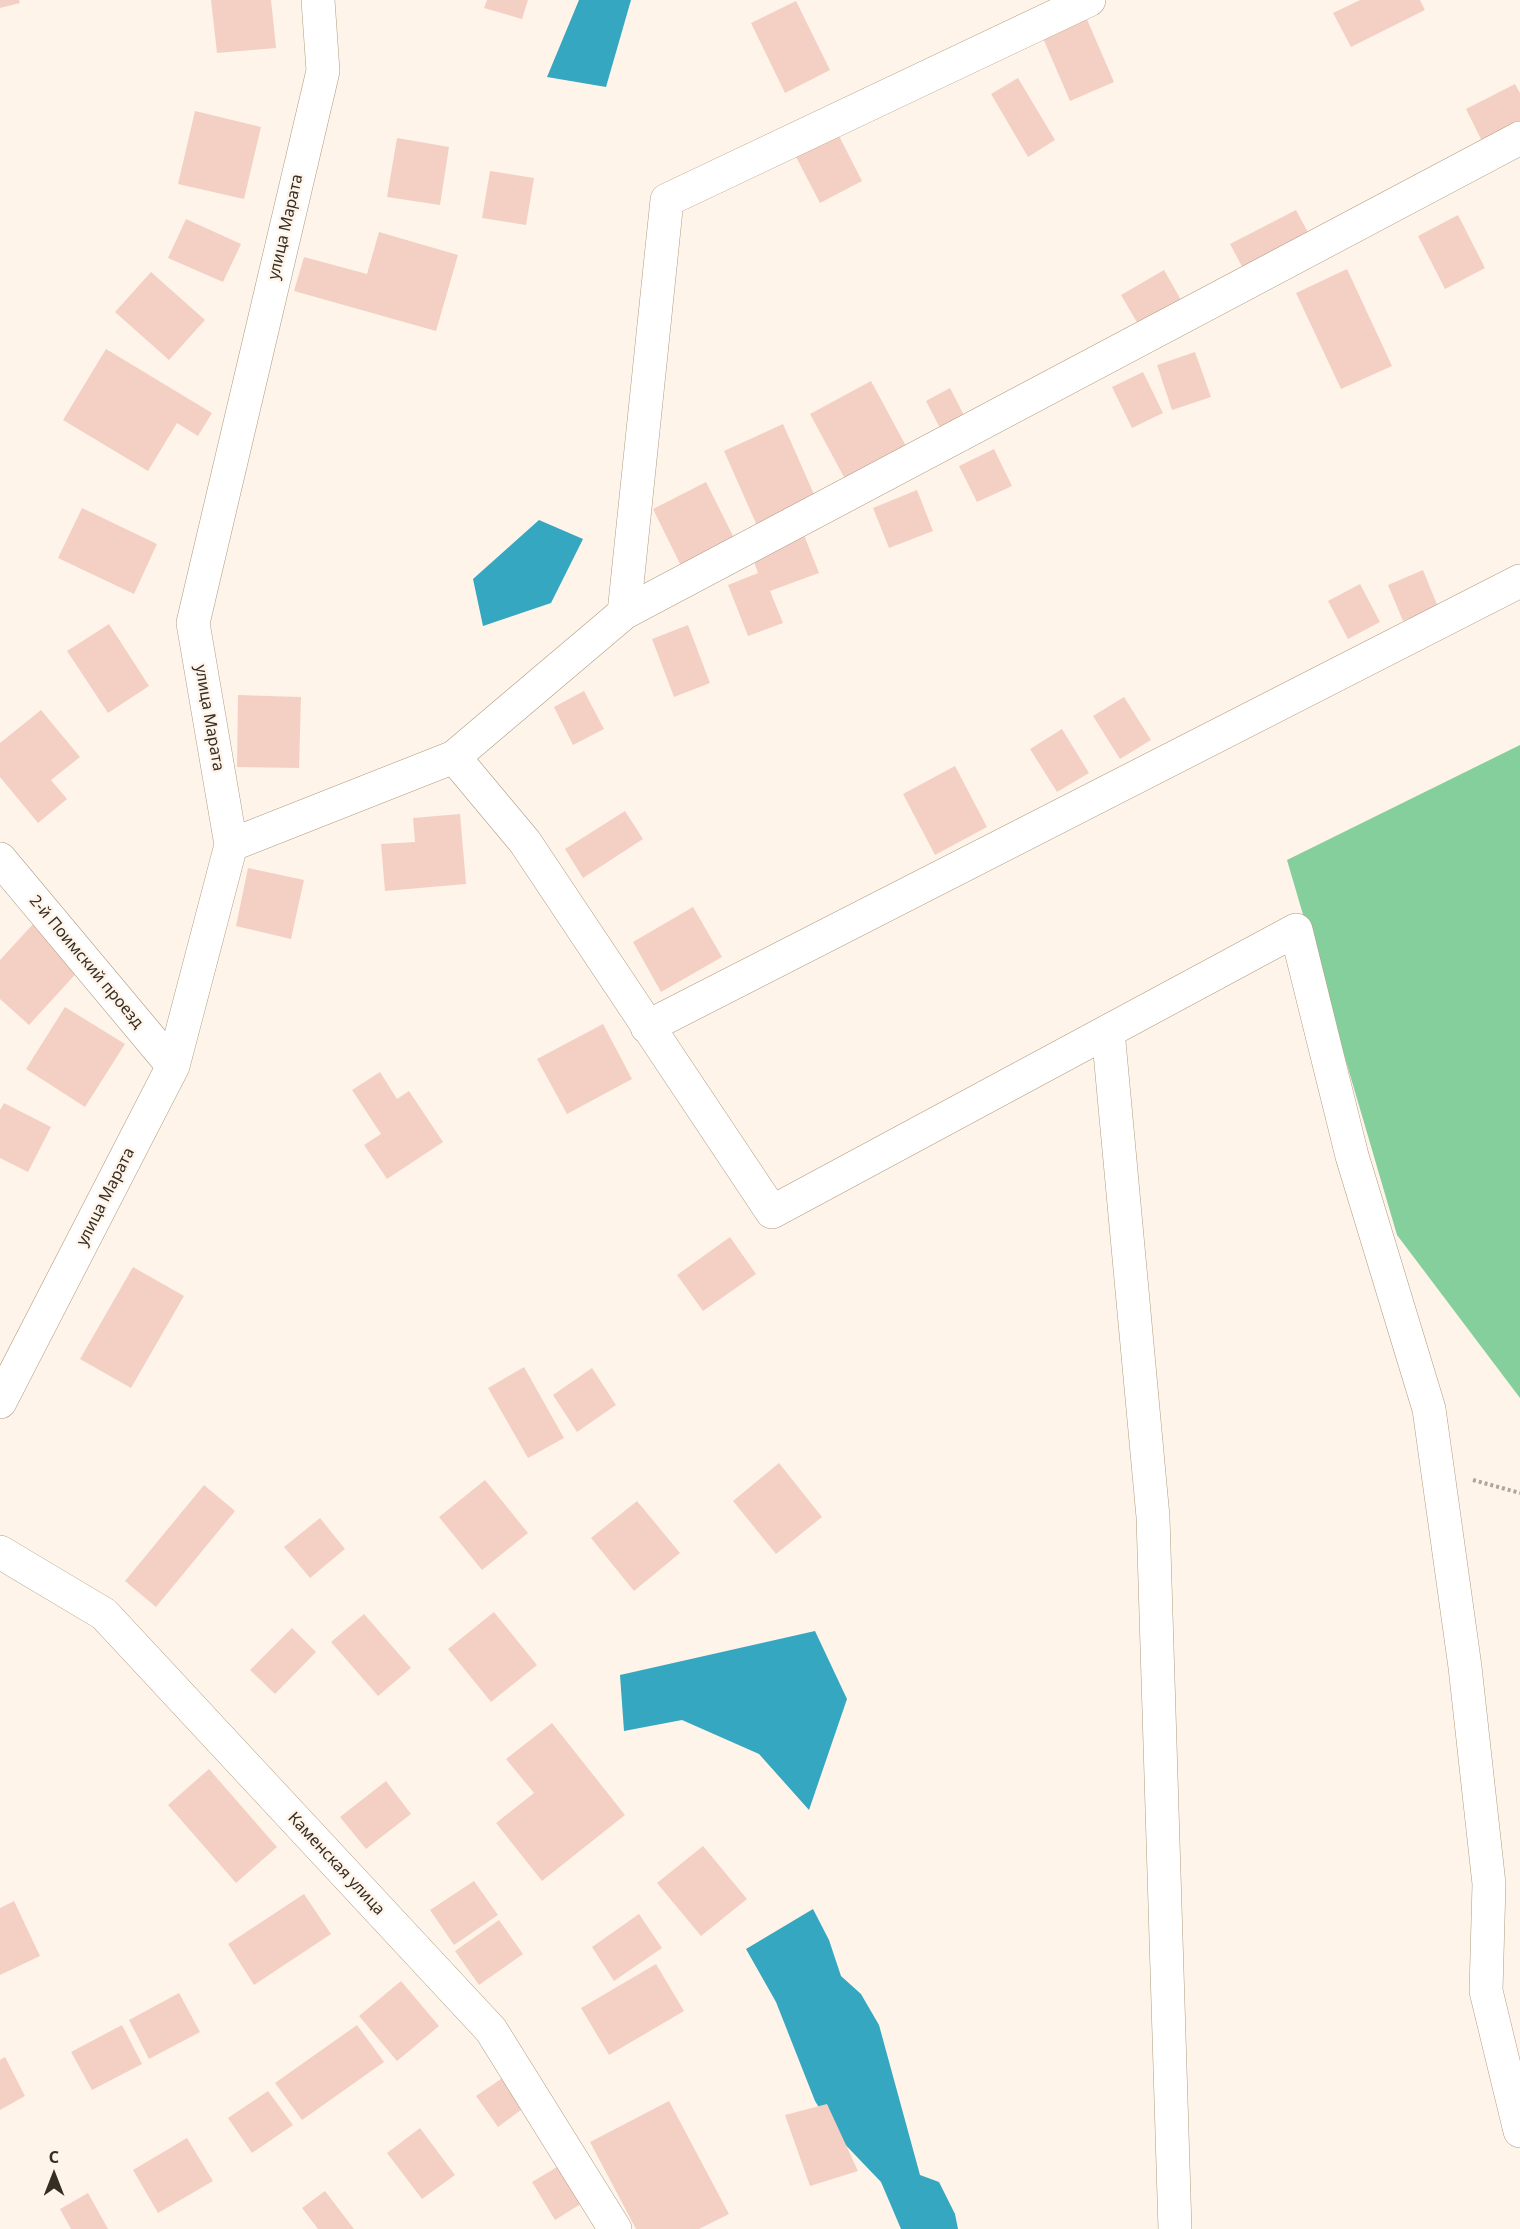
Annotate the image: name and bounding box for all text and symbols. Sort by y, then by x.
street label: улица Марата [265,172,307,282]
street label: улица Марата [190,663,228,773]
street label: 2-й Поимский проезд [25,892,147,1032]
street label: улица Марата [73,1145,139,1249]
street label: Каменская улица [283,1809,389,1919]
north arrow [24,2145,84,2205]
text: С [49,2146,59,2168]

